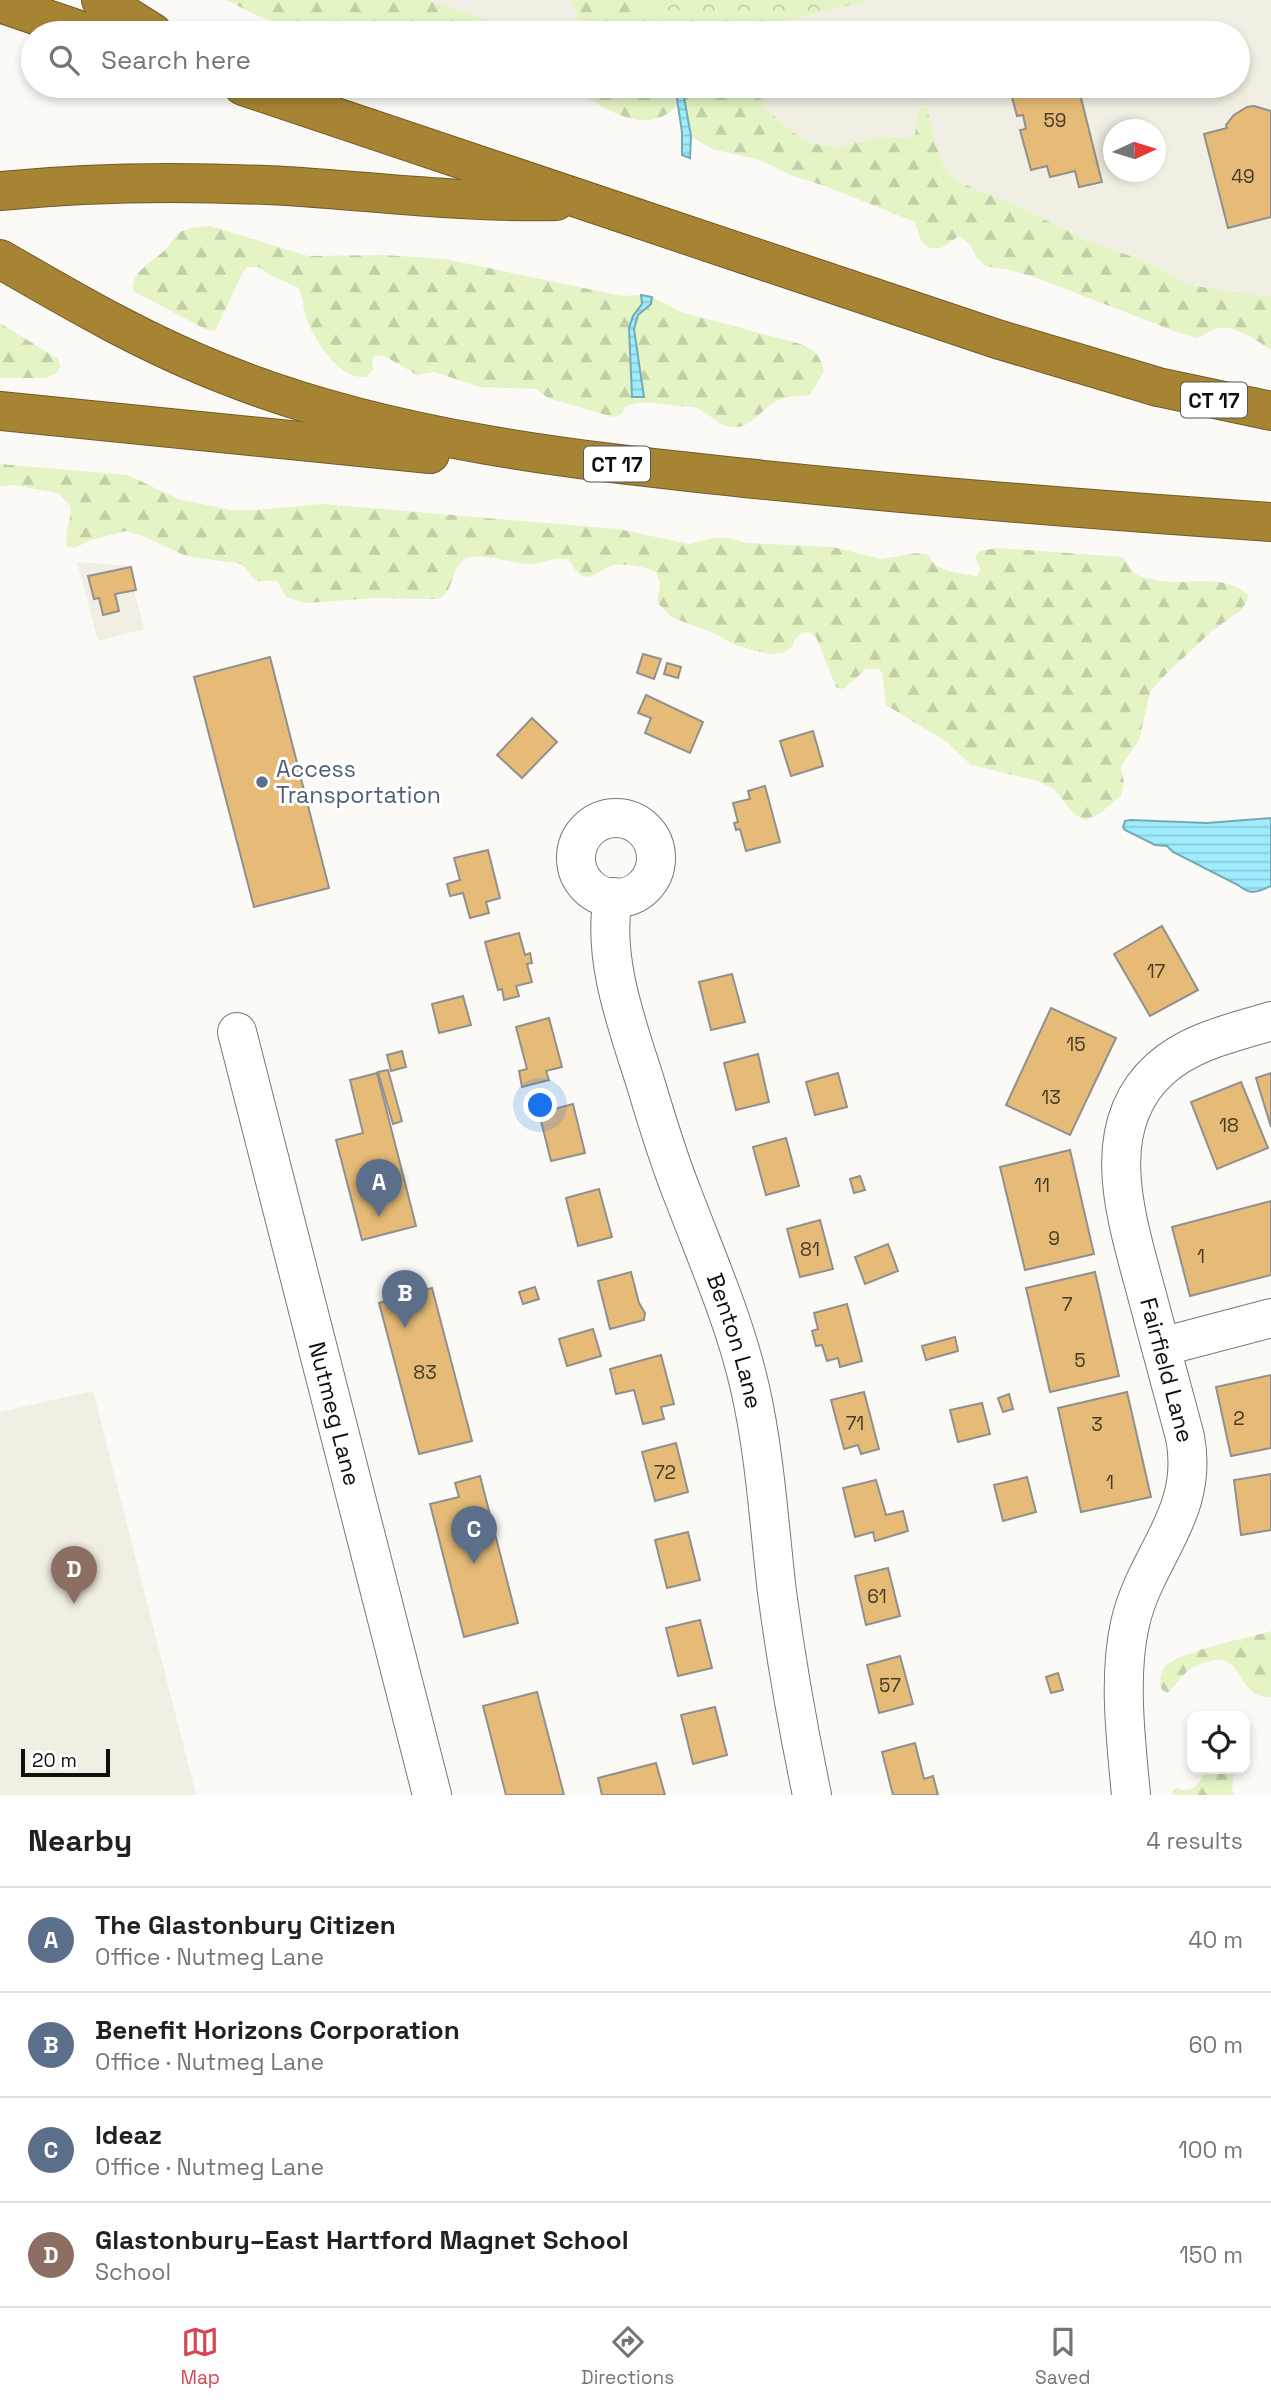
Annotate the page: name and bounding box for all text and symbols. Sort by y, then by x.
search box [21,21,1250,98]
icon: search [45,41,83,79]
text: Search here [101,43,251,77]
house number: 59 [1043,108,1067,133]
north arrow [1103,119,1166,182]
house number: 49 [1231,164,1255,189]
road number: CT 17 [1181,382,1247,418]
road number: CT 17 [584,447,650,482]
place label: Access Transportation [276,754,441,810]
marker: Access Transportation [254,774,270,790]
house number: 17 [1147,959,1166,984]
house number: 15 [1066,1032,1086,1057]
house number: 13 [1041,1085,1061,1110]
your location [523,1088,557,1122]
house number: 18 [1219,1113,1239,1138]
pin: A [356,1159,402,1217]
house number: 11 [1034,1173,1050,1198]
house number: 9 [1048,1226,1060,1251]
house number: 81 [800,1237,820,1262]
house number: 1 [1197,1244,1205,1269]
street label: Benton Lane [700,1269,769,1411]
pin: B [382,1270,428,1328]
house number: 7 [1062,1292,1073,1317]
street label: Fairfield Lane [1133,1294,1201,1446]
street label: Nutmeg Lane [302,1339,367,1489]
house number: 5 [1074,1348,1086,1373]
house number: 83 [413,1360,437,1385]
house number: 2 [1233,1406,1245,1431]
house number: 71 [846,1411,864,1436]
house number: 3 [1091,1412,1103,1437]
house number: 72 [654,1460,676,1485]
house number: 1 [1106,1470,1114,1495]
pin: C [451,1506,497,1564]
pin: D [51,1546,97,1604]
house number: 61 [867,1584,887,1609]
house number: 57 [879,1673,901,1698]
map controls [1187,1711,1250,1774]
button: locate [1187,1711,1250,1774]
scale bar [21,1746,110,1778]
text: 20 m [32,1748,77,1773]
text: Nearby [28,1821,132,1860]
text: 4 results [1146,1826,1243,1856]
text: The Glastonbury Citizen [95,1908,396,1942]
text: A [44,1925,58,1955]
text: 40 m [1188,1925,1243,1955]
text: Office · Nutmeg Lane [95,1942,324,1972]
text: Benefit Horizons Corporation [95,2013,460,2047]
text: B [43,2030,59,2060]
text: 60 m [1188,2030,1243,2060]
text: Office · Nutmeg Lane [95,2047,324,2077]
text: Ideaz [95,2118,162,2152]
text: C [44,2135,58,2165]
text: 100 m [1178,2135,1243,2165]
text: Office · Nutmeg Lane [95,2152,324,2182]
text: Glastonbury–East Hartford Magnet School [95,2223,629,2257]
text: D [43,2240,59,2270]
text: 150 m [1179,2240,1243,2270]
text: School [95,2257,171,2287]
tab: Map [180,2323,220,2390]
tab: Directions [581,2323,674,2390]
tab: Saved [1035,2323,1091,2390]

